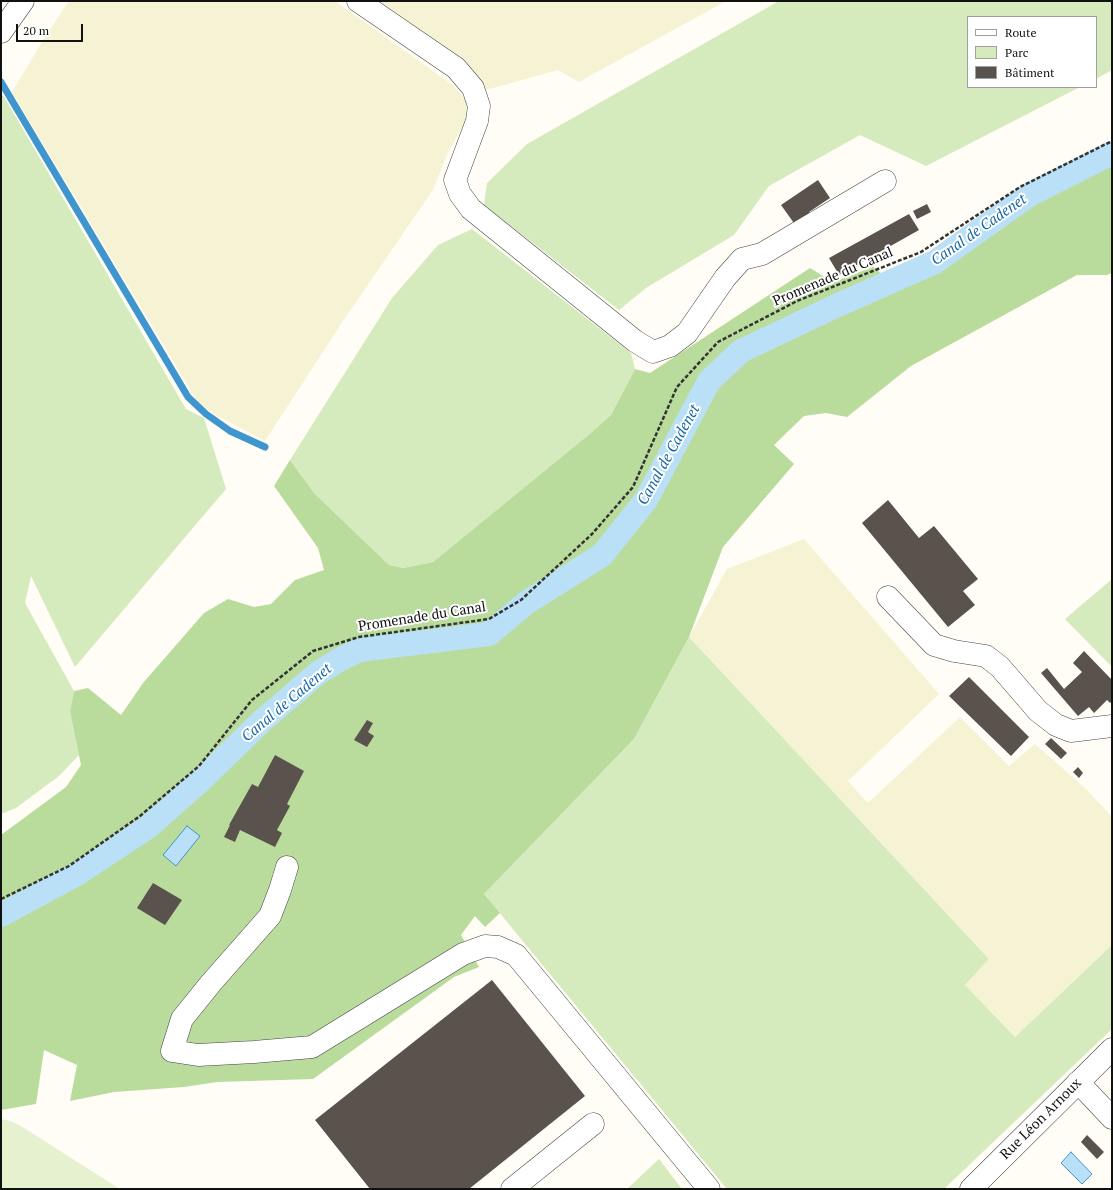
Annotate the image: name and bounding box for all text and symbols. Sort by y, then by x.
scale bar [18,16,85,42]
legend [967,16,1097,88]
text: 20 m [23,23,49,38]
text: Route [1005,25,1036,40]
text: Parc [1005,45,1028,60]
text: Bâtiment [1005,65,1054,80]
water label: Canal de Cadenet [928,190,1030,270]
street label: Promenade du Canal [770,244,896,310]
water label: Canal de Cadenet [634,402,704,508]
street label: Promenade du Canal [357,599,487,635]
water label: Canal de Cadenet [238,660,336,746]
street label: Rue Léon Arnoux [997,1075,1085,1163]

